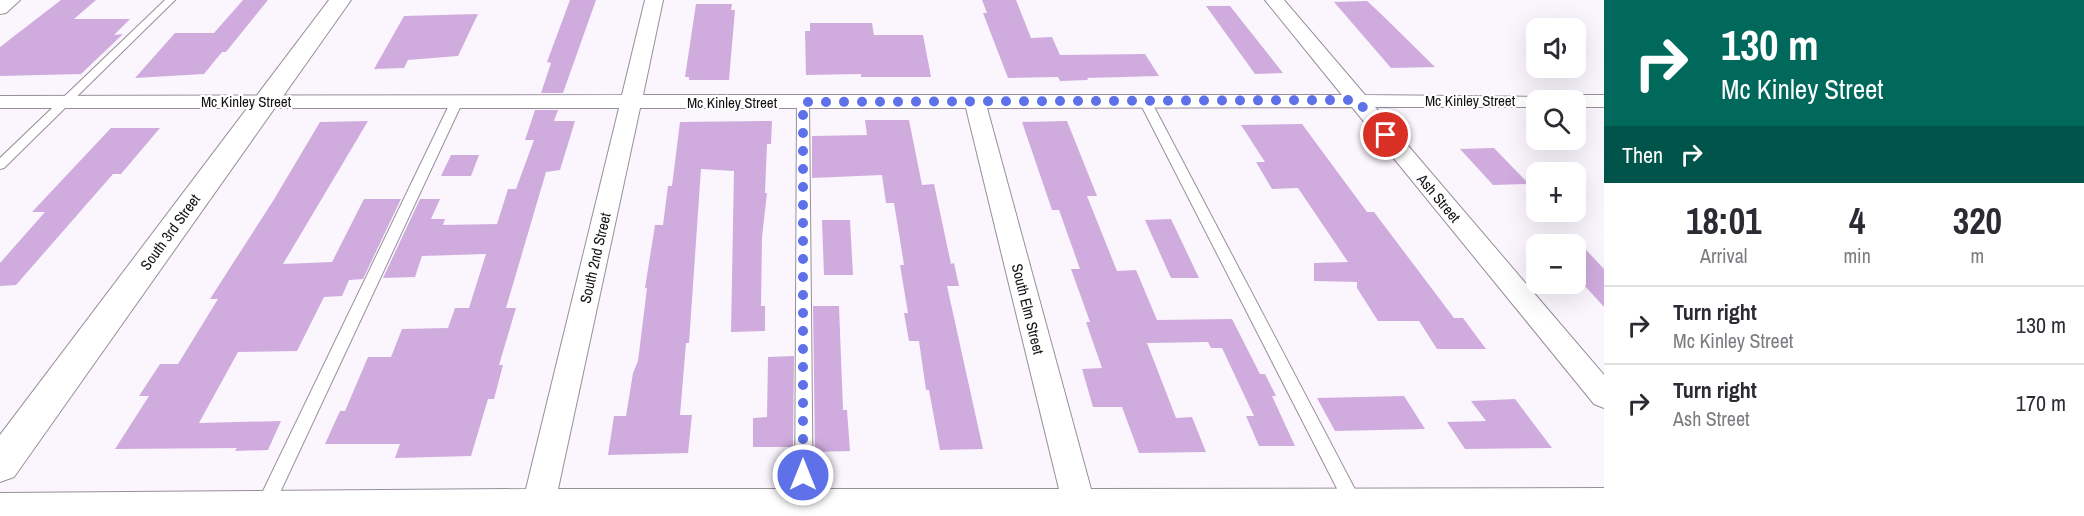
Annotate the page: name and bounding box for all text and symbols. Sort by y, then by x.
text: 130 m [1721,17,1819,73]
map controls [1526,18,1586,294]
button: sound [1526,18,1586,78]
icon: right [1622,24,1700,102]
text: Mc Kinley Street [1721,71,1883,107]
street label: Mc Kinley Street [1425,90,1516,111]
button: search [1526,90,1586,150]
street label: Mc Kinley Street [201,91,292,112]
street label: Mc Kinley Street [687,92,778,113]
pin [1360,109,1411,160]
icon: arrive [1369,118,1402,151]
icon: right [1675,138,1708,171]
text: Then [1622,140,1663,170]
button: + [1526,162,1586,222]
street label: Ash Street [1412,168,1466,227]
street label: South 3rd Street [135,189,205,274]
text: 18:01 [1686,197,1761,245]
text: 4 [1849,197,1865,245]
text: 320 [1953,197,2002,245]
street label: South 2nd Street [574,210,616,305]
button: − [1526,234,1586,294]
text: Arrival [1700,242,1747,269]
text: min [1843,242,1871,269]
text: m [1971,242,1984,269]
street label: South Elm Street [1007,261,1050,357]
text: Turn right [1673,297,1757,327]
icon: right [1622,309,1655,342]
text: 130 m [2016,310,2066,340]
text: Mc Kinley Street [1673,327,1793,354]
text: Turn right [1673,375,1757,405]
icon: right [1622,387,1655,420]
text: 170 m [2016,388,2066,418]
text: Ash Street [1673,405,1750,432]
position arrow [771,443,835,507]

